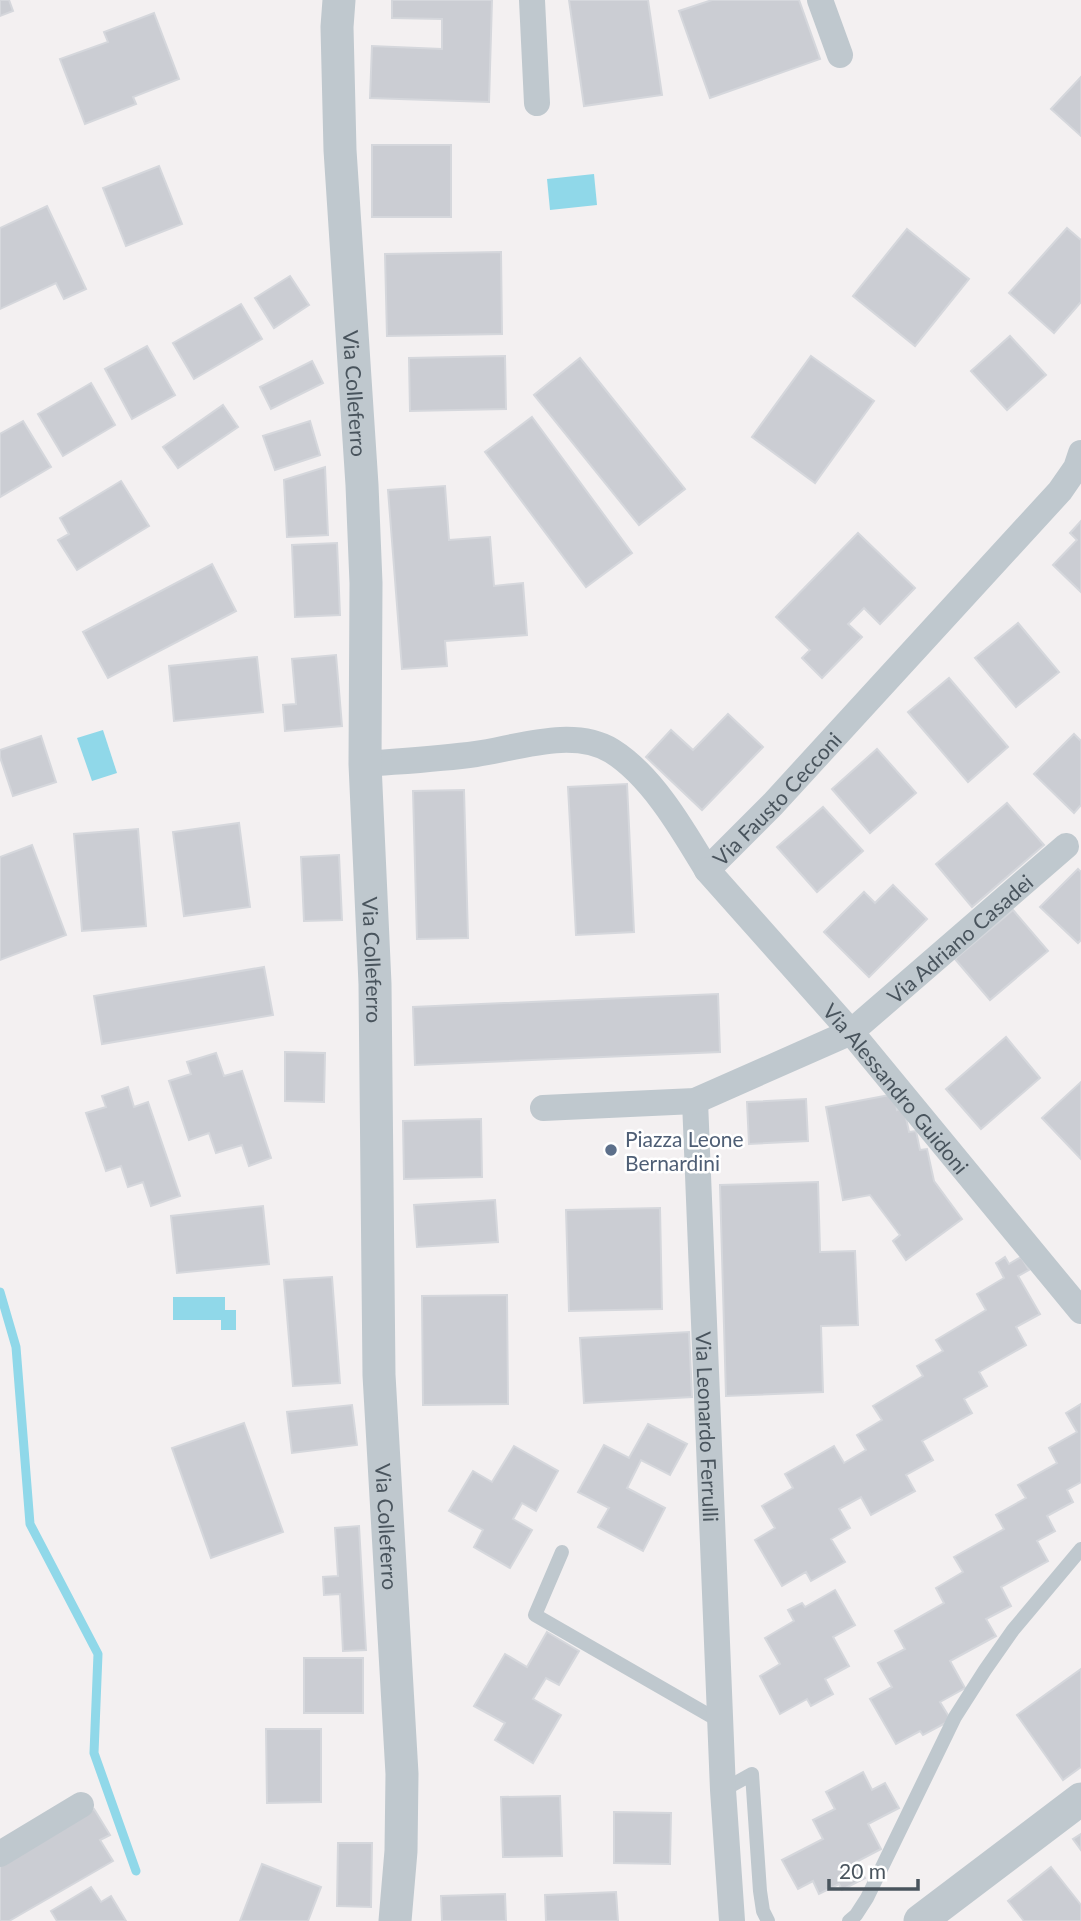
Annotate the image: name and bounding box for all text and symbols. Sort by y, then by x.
street label: Via Colleferro [339,329,373,457]
street label: Via Fausto Cecconi [707,726,846,870]
street label: Via Adriano Casadei [881,869,1037,1008]
street label: Via Colleferro [359,896,388,1023]
street label: Via Alessandro Guidoni [819,998,975,1178]
place label: Piazza Leone Bernardini [625,1126,744,1175]
marker: Piazza Leone Bernardini [603,1142,619,1158]
street label: Via Leonardo Ferrulli [692,1331,725,1523]
street label: Via Colleferro [372,1463,404,1591]
scale bar [829,1848,918,1892]
text: 20 m [839,1858,886,1883]

